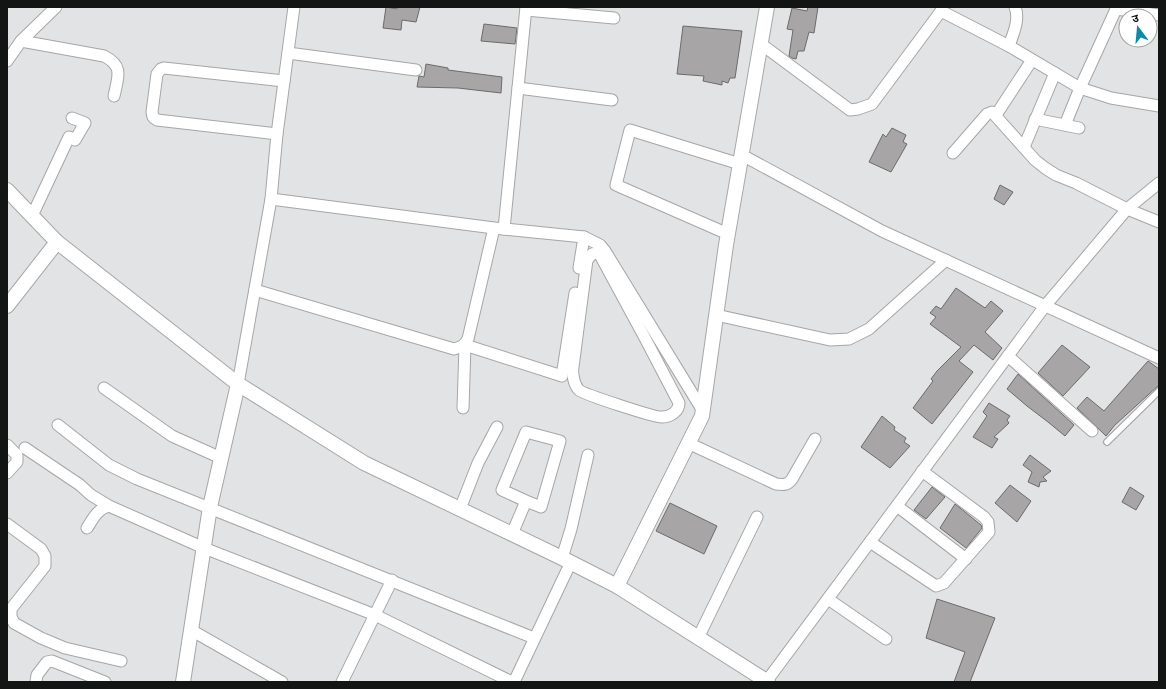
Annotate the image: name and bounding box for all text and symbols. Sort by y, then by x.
north arrow [1118,8,1158,48]
text: उ [1130,10,1141,26]

